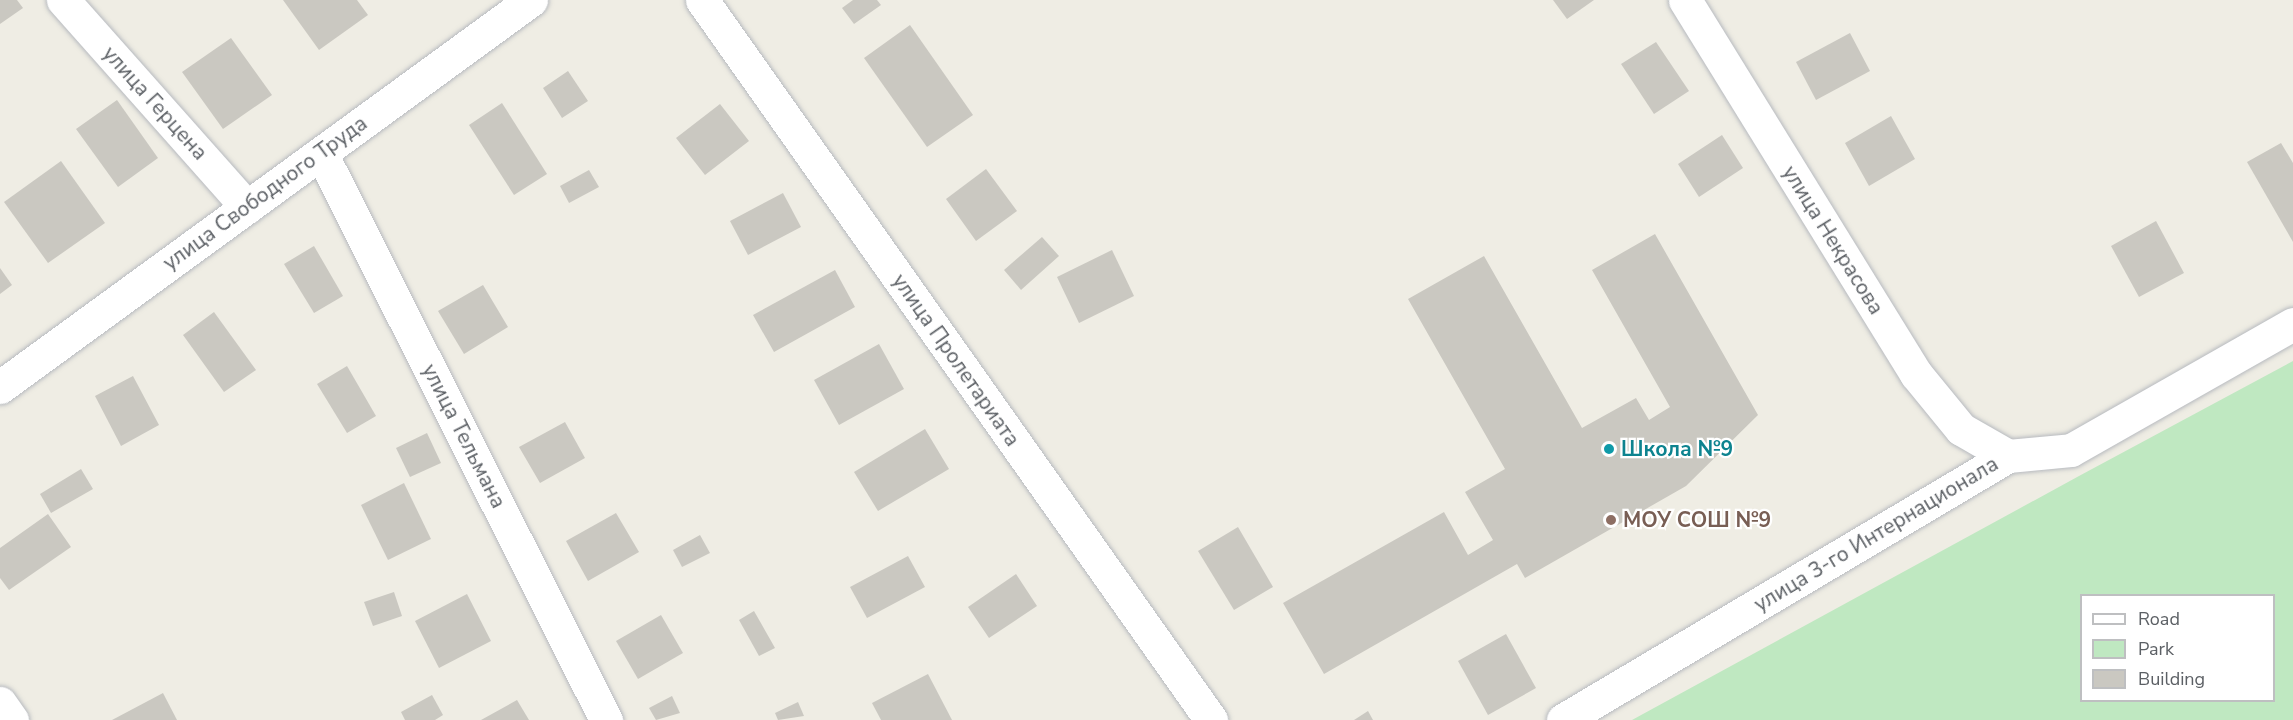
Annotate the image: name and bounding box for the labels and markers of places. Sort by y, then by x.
place label: Школа №9 [1621,436,1733,462]
marker: Школа №9 [1602,442,1616,456]
place label: МОУ СОШ №9 [1623,507,1771,533]
marker: МОУ СОШ №9 [1604,513,1618,527]

